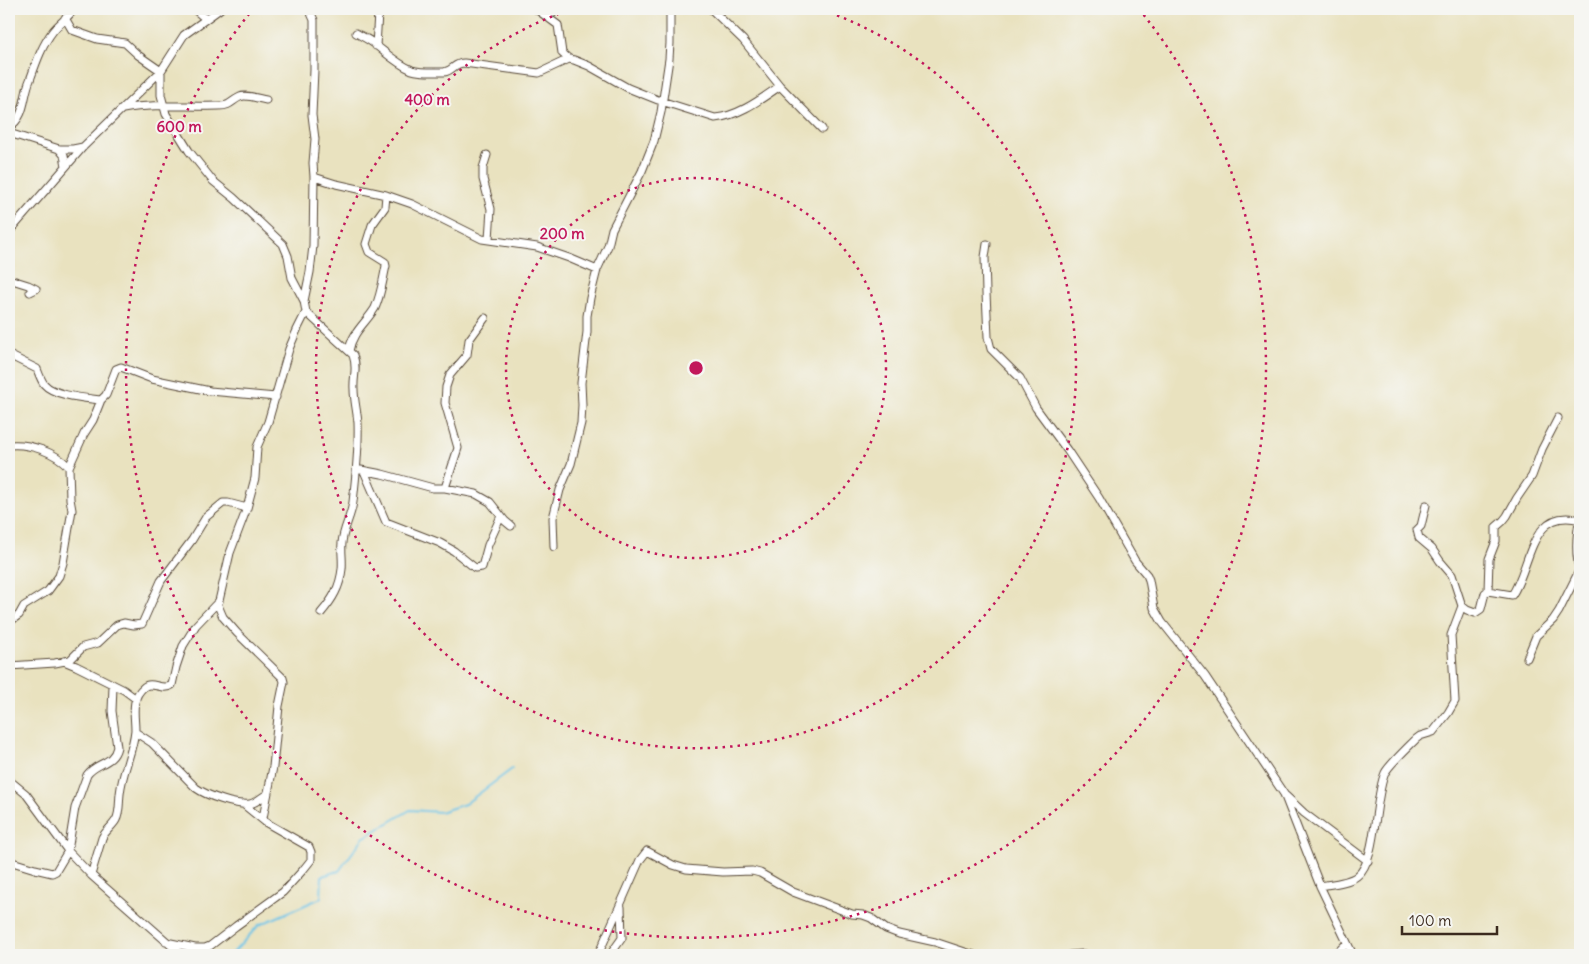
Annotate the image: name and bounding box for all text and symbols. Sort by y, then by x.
text: 400 m [404,90,450,109]
text: 600 m [156,117,202,136]
text: 200 m [540,224,584,243]
centre of rings [687,359,705,377]
scale bar [1402,904,1496,936]
text: 100 m [1409,911,1451,930]

